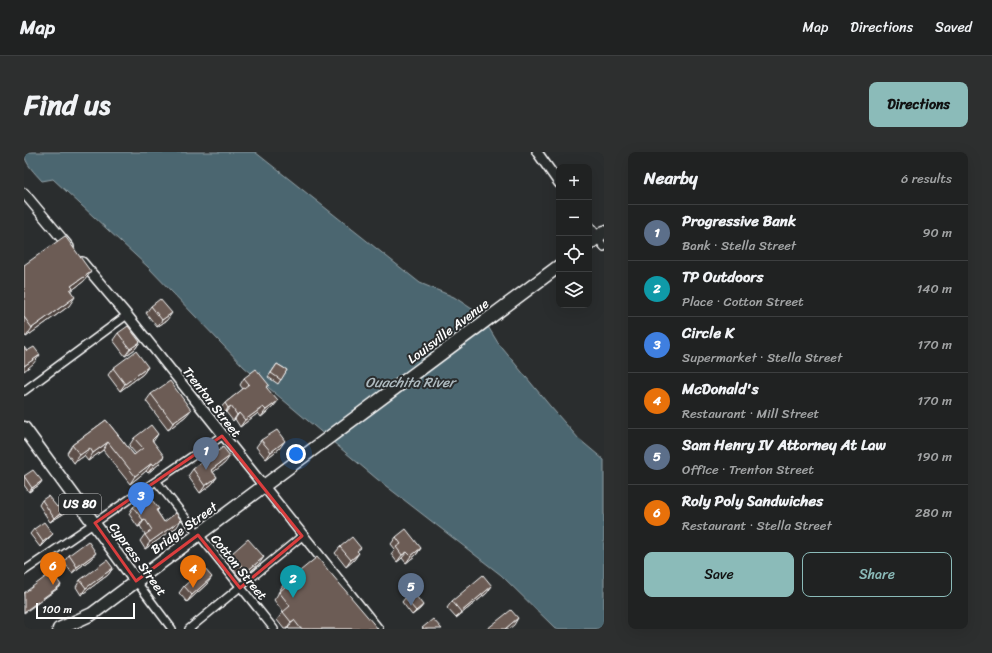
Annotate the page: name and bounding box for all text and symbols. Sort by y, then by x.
text: Map [20,11,55,44]
text: Map [802,15,828,40]
text: Directions [850,15,913,40]
text: Saved [935,15,972,40]
text: Find us [24,80,111,129]
button: Directions [869,82,968,127]
text: Nearby [644,163,698,193]
map controls [556,164,592,308]
button: + [556,164,592,200]
text: 6 results [901,167,952,190]
button: − [556,200,592,236]
text: Progressive Bank [682,208,796,234]
text: 1 [654,221,660,244]
text: 90 m [922,221,952,244]
text: Bank · Stella Street [682,234,796,257]
button: locate [556,236,592,272]
text: TP Outdoors [682,264,763,290]
button: layers [556,272,592,308]
text: 2 [653,277,661,300]
text: 140 m [917,277,952,300]
text: Place · Cotton Street [682,290,804,313]
street label: Louisville Avenue [402,292,494,370]
text: Circle K [682,320,734,346]
text: 3 [653,333,661,356]
text: 170 m [917,333,952,356]
text: Supermarket · Stella Street [682,346,842,369]
street label: Trenton Street [177,361,247,443]
water label: Ouachita River [365,370,458,395]
text: McDonald's [682,376,759,402]
text: 4 [653,389,661,412]
text: 170 m [917,389,952,412]
text: Restaurant · Mill Street [682,402,819,425]
text: Sam Henry IV Attorney At Law [682,432,886,458]
pin: 1 [193,437,219,470]
your location [286,444,306,464]
text: 5 [653,445,661,468]
text: 190 m [917,445,952,468]
text: Office · Trenton Street [682,458,814,481]
pin: 3 [128,482,154,515]
text: Roly Poly Sandwiches [682,488,823,514]
road number: US 80 [59,494,101,514]
street label: Bridge Street [146,495,223,560]
text: 6 [653,501,661,524]
text: 280 m [915,501,952,524]
text: Restaurant · Stella Street [682,514,832,537]
street label: Cypress Street [103,517,173,601]
street label: Cotton Street [205,529,273,606]
pin: 6 [40,552,66,585]
button: Save [644,552,794,597]
button: Share [802,552,952,597]
pin: 4 [180,555,206,588]
pin: 2 [280,565,306,598]
pin: 5 [398,573,424,606]
text: 100 m [42,600,72,619]
scale bar [36,601,135,620]

